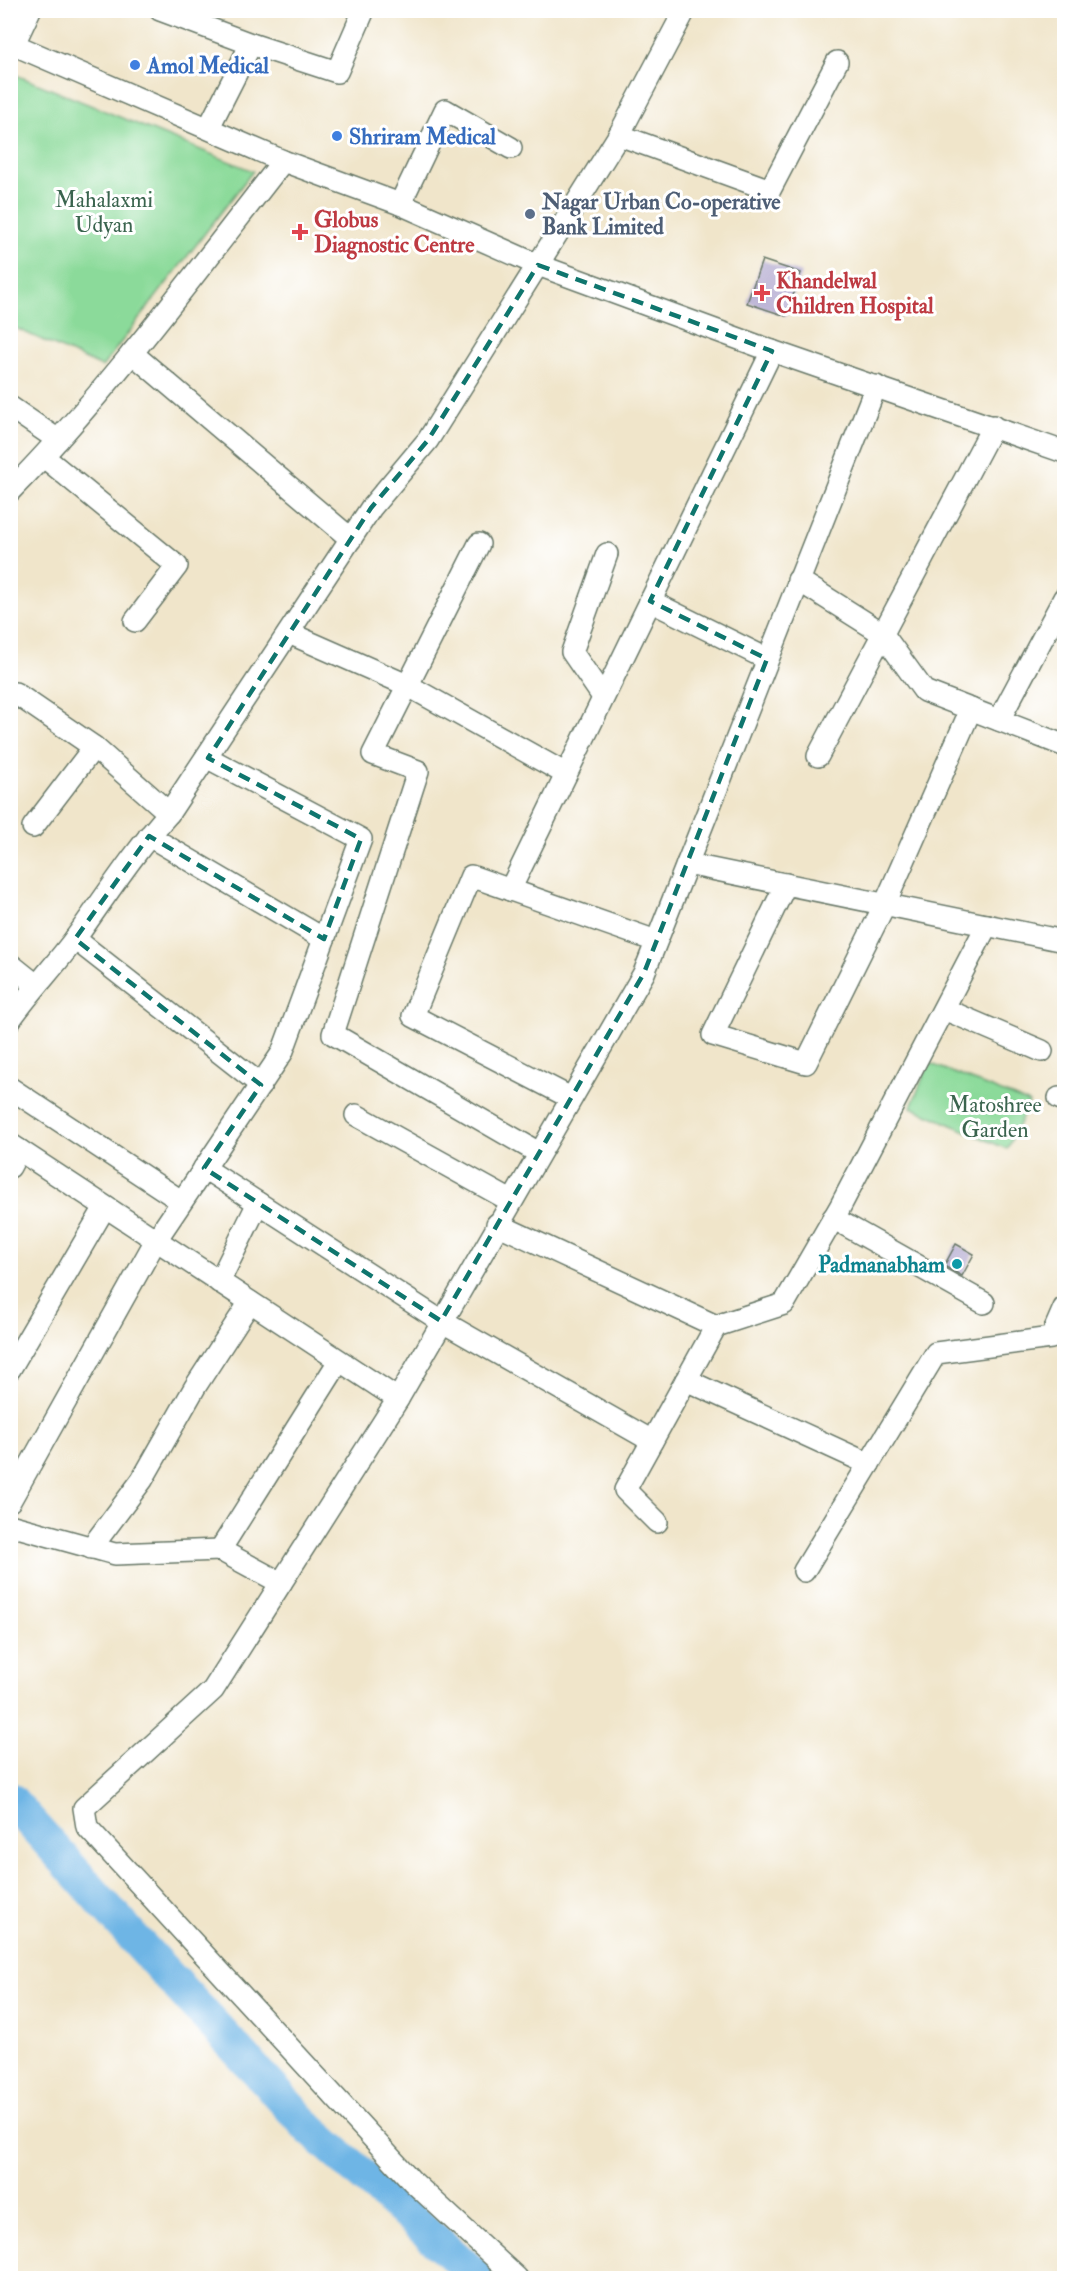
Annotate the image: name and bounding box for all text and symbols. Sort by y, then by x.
place label: Amol Medical [146,52,269,80]
marker: Amol Medical [128,58,142,72]
place label: Shriram Medical [349,123,496,151]
marker: Shriram Medical [330,129,344,143]
park label: Mahalaxmi Udyan [55,186,153,239]
place label: Nagar Urban Co-operative Bank Limited [541,188,781,241]
place label: Globus Diagnostic Centre [314,206,475,260]
marker: Nagar Urban Co-operative Bank Limited [523,207,537,221]
marker: Globus Diagnostic Centre [291,223,309,241]
place label: Khandelwal Children Hospital [776,267,934,321]
marker: Khandelwal Children Hospital [753,284,771,302]
park label: Matoshree Garden [948,1091,1042,1144]
place label: Padmanabham [818,1251,946,1279]
marker: Padmanabham [950,1257,964,1271]

